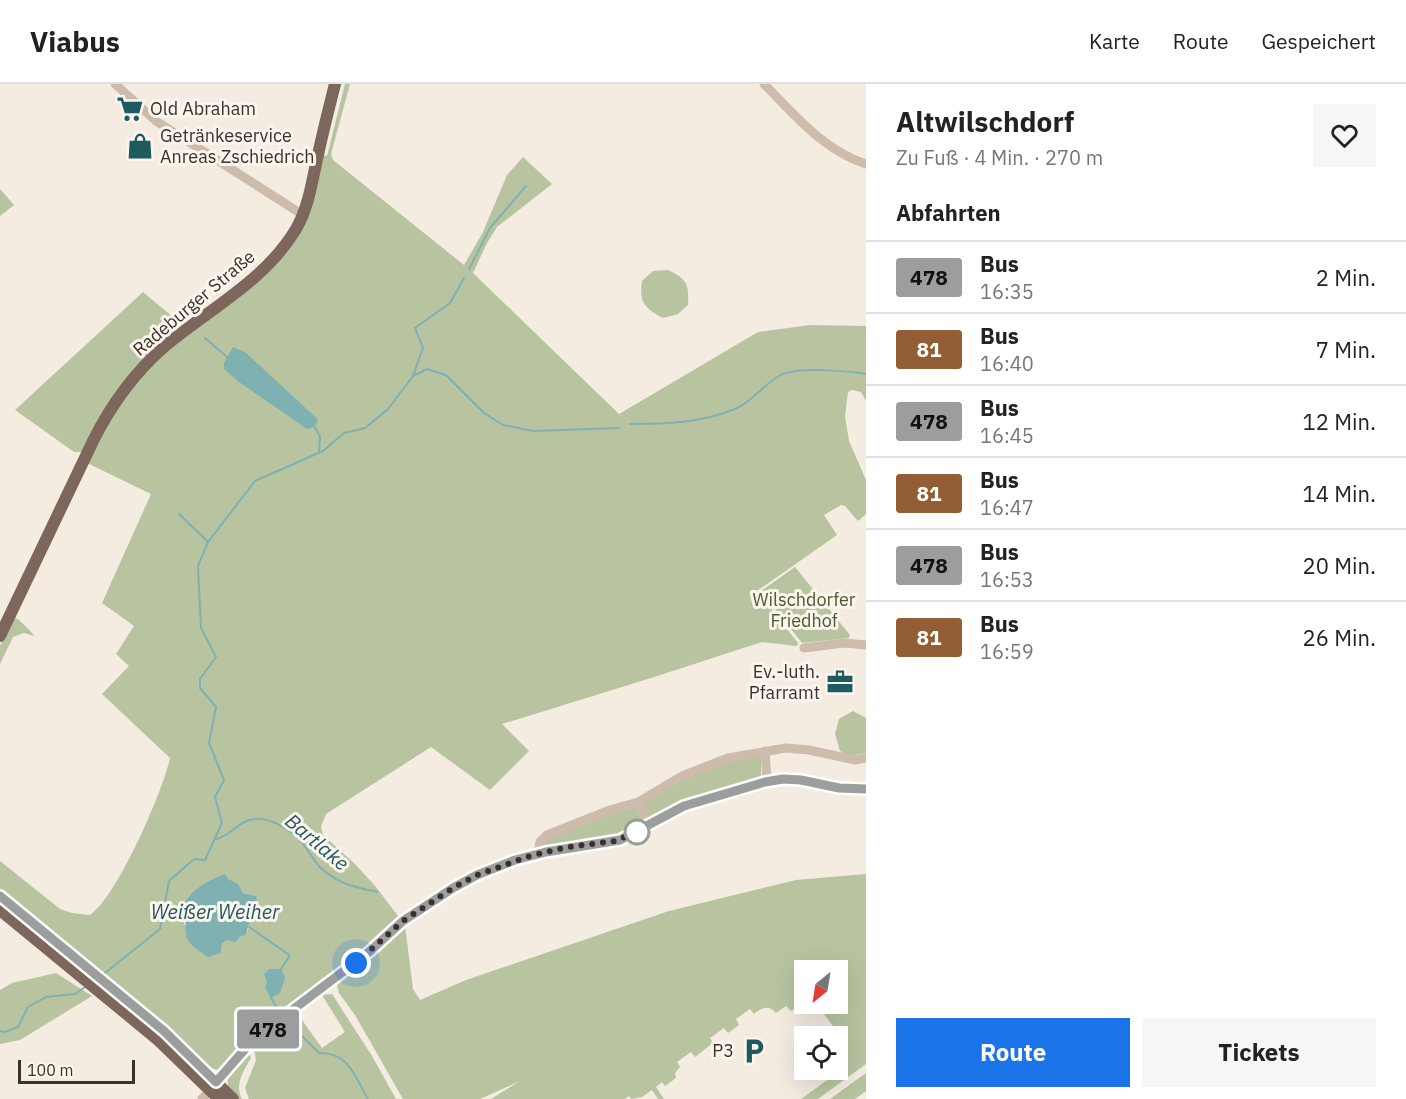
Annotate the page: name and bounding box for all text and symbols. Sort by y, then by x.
text: Viabus [30,23,120,60]
text: Karte [1089,27,1140,55]
text: Route [1173,27,1229,55]
text: Gespeichert [1262,27,1376,55]
supermarket icon: Old Abraham [115,94,145,124]
place label: Old Abraham [150,97,256,120]
text: Altwilschdorf [896,103,1074,140]
button: heart [1313,104,1376,167]
place label: Getränkeservice Anreas Zschiedrich [160,124,314,168]
shop icon: Getränkeservice Anreas Zschiedrich [125,131,155,161]
text: Zu Fuß · 4 Min. · 270 m [896,144,1103,171]
text: Abfahrten [896,198,1001,227]
street label: Radeburger Straße [128,245,260,360]
text: Bus [980,249,1019,278]
text: 478 [910,263,948,291]
text: 2 Min. [1316,263,1376,292]
text: 16:35 [980,278,1034,305]
text: Bus [980,321,1019,350]
text: 81 [916,335,942,363]
text: 7 Min. [1316,335,1376,364]
text: 16:40 [980,350,1034,377]
text: Bus [980,393,1019,422]
text: 478 [910,407,948,435]
text: 12 Min. [1303,407,1376,436]
text: 16:45 [980,422,1034,449]
text: Bus [980,465,1019,494]
text: 81 [916,479,942,507]
text: 14 Min. [1303,479,1376,508]
text: 16:47 [980,494,1034,521]
text: Bus [980,537,1019,566]
text: 478 [910,551,948,579]
text: 20 Min. [1303,551,1376,580]
text: 16:53 [980,566,1034,593]
park label: Wilschdorfer Friedhof [753,588,856,632]
text: Bus [980,609,1019,638]
text: 81 [916,623,942,651]
text: 26 Min. [1303,623,1376,652]
text: 16:59 [980,638,1034,665]
place label: Ev.-luth. Pfarramt [749,660,820,704]
office icon: Ev.-luth. Pfarramt [825,667,855,697]
water label: Bartlake [280,807,355,876]
unlabelled marker [624,819,650,845]
water label: Weißer Weiher [151,898,280,925]
your location [341,948,371,978]
north arrow [794,960,848,1014]
map controls [794,960,848,1080]
line badge: 478 [234,1010,302,1048]
text: 478 [249,1015,287,1043]
button: Route [896,1018,1130,1087]
button: Tickets [1142,1018,1376,1087]
button: locate [794,1026,848,1080]
parking icon: P3 [739,1036,769,1066]
place label: P3 [712,1039,734,1062]
scale bar [18,1057,135,1084]
text: 100 m [27,1060,74,1080]

